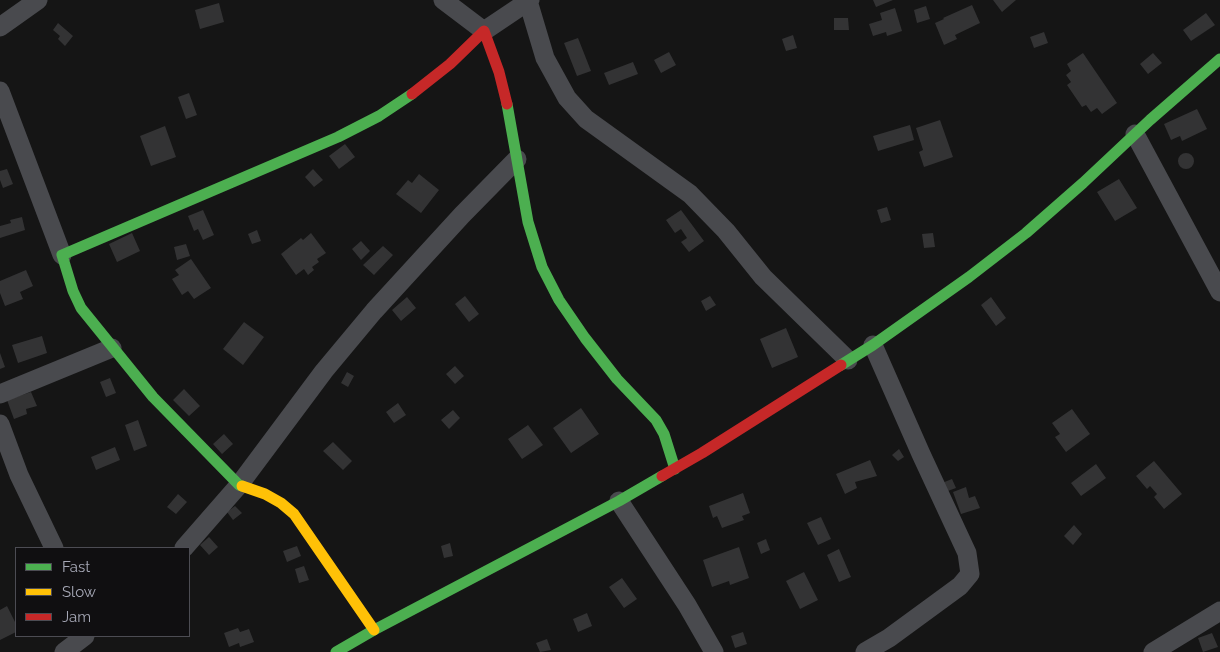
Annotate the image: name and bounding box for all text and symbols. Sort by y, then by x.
legend [15,547,190,637]
text: Fast [62,558,90,576]
text: Slow [62,583,96,601]
text: Jam [62,608,91,626]

